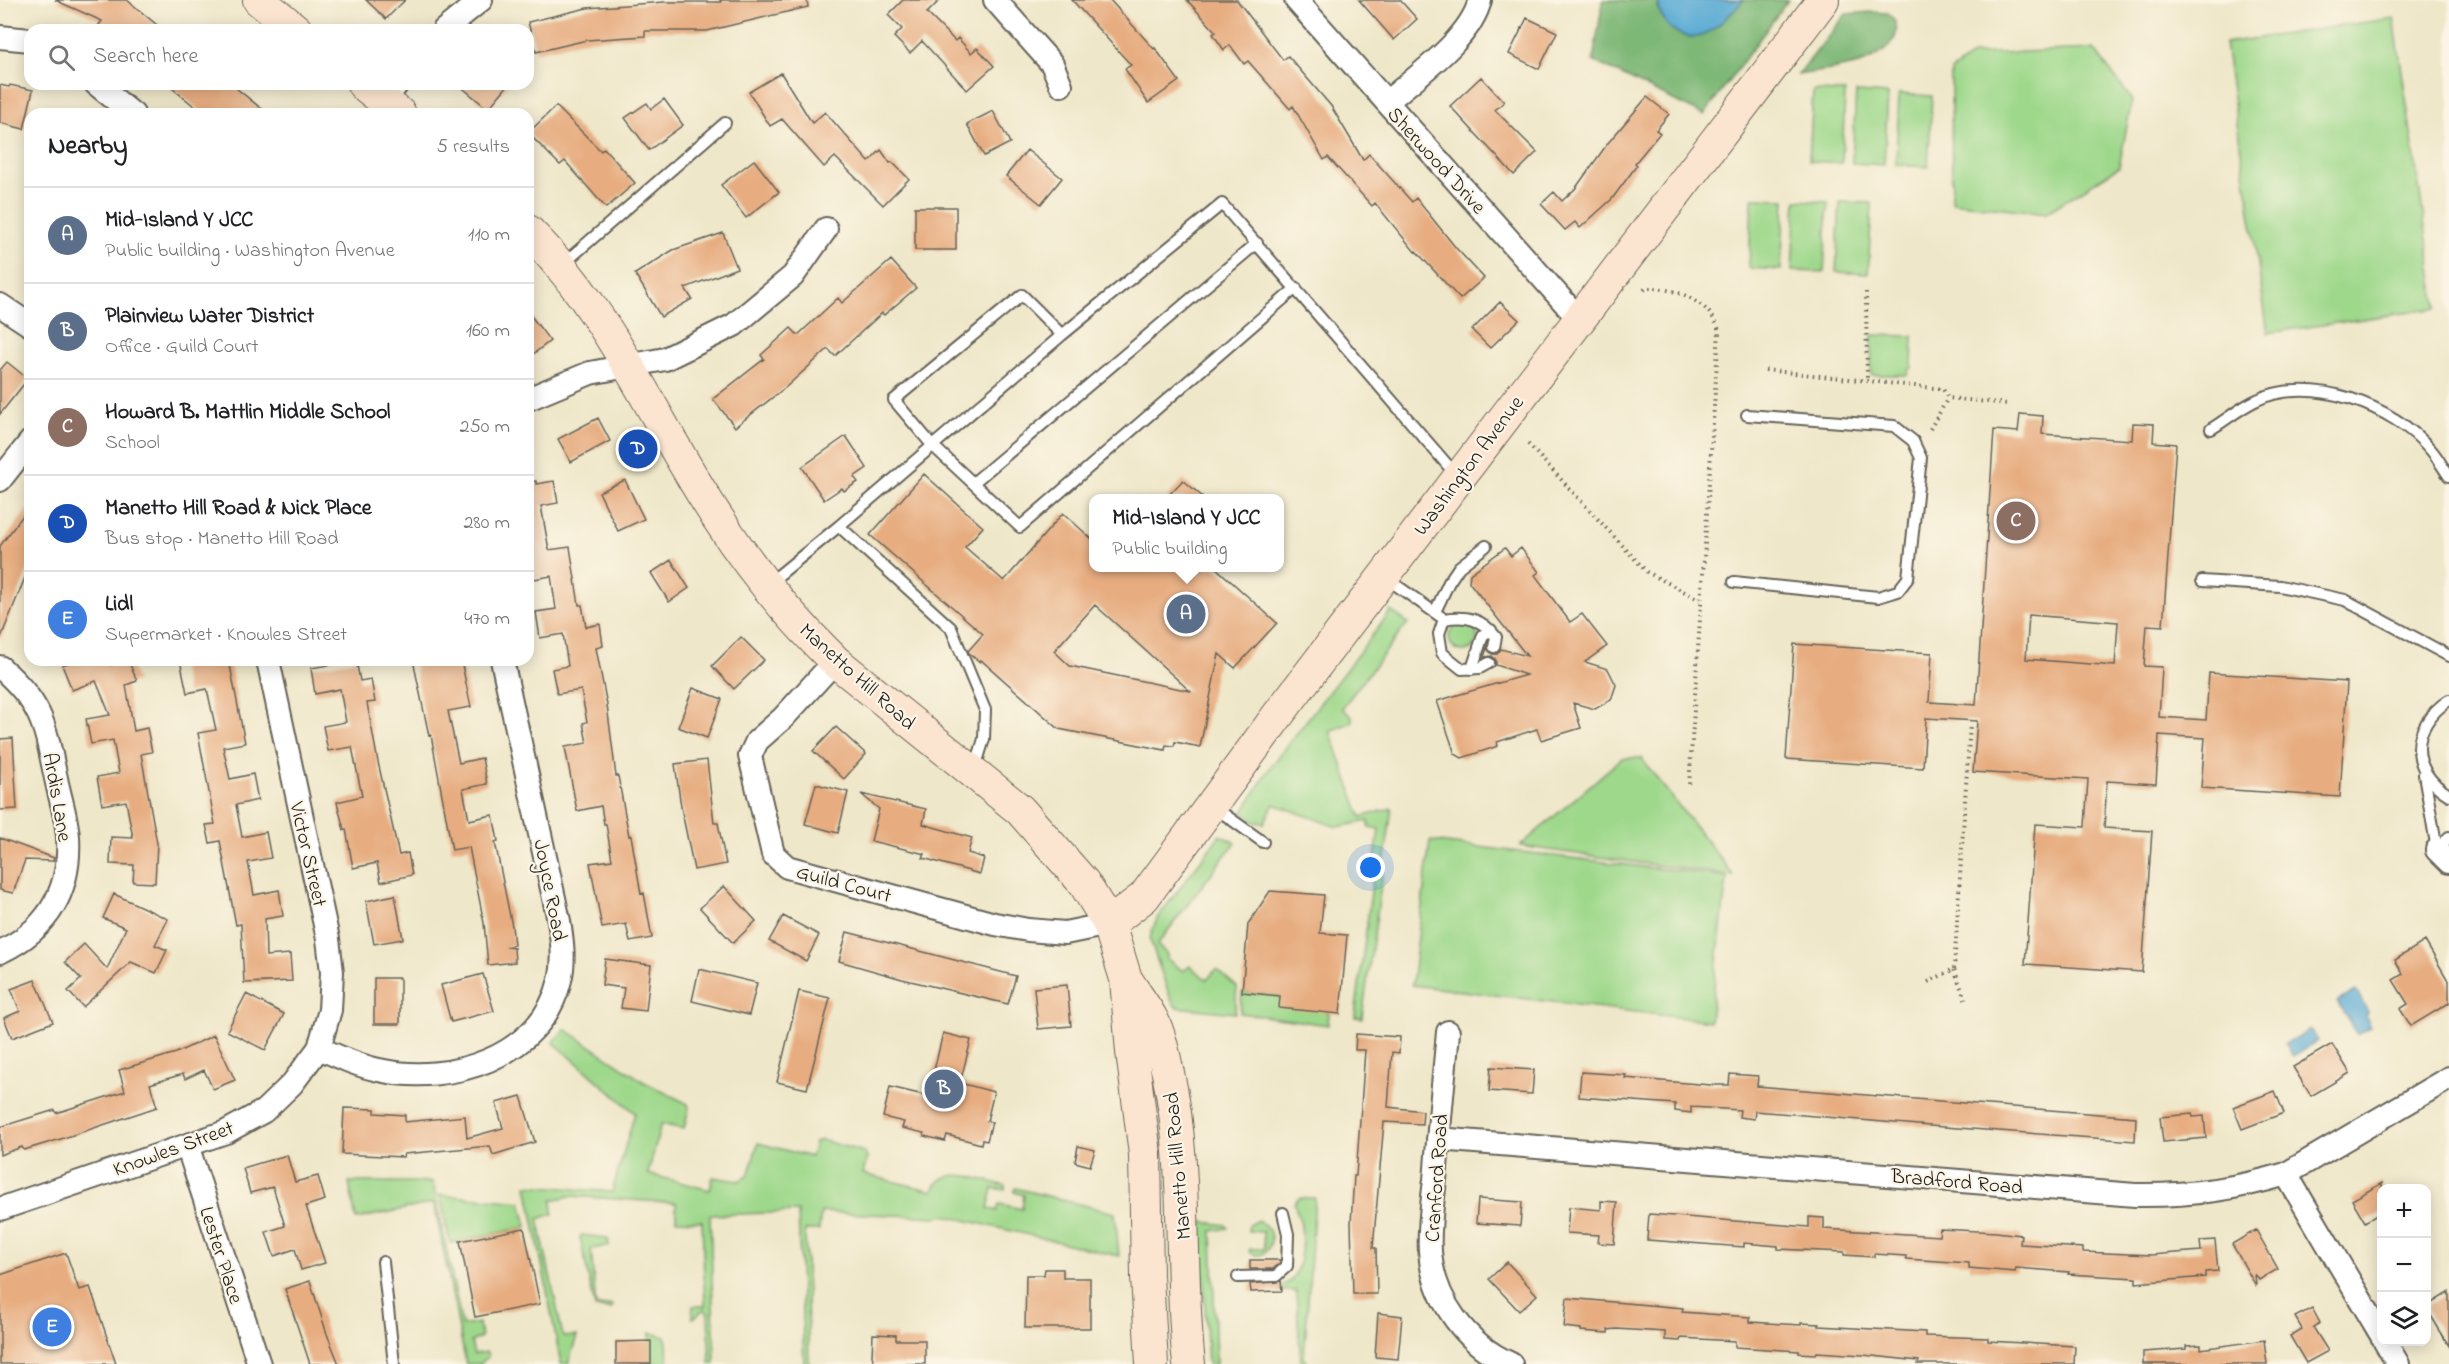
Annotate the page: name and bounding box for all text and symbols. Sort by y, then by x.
search box [24,24,534,90]
icon: search [45,41,78,74]
text: Search here [93,41,198,73]
street label: Sherwood Drive [1379,101,1492,222]
text: Nearby [48,128,127,166]
text: 5 results [437,133,510,162]
text: Mid-Island Y JCC [105,205,253,237]
text: A [61,221,74,250]
text: 110 m [468,221,510,250]
text: Public building · Washington Avenue [105,237,395,266]
text: Plainview Water District [105,301,314,333]
text: B [61,317,74,346]
text: 160 m [466,317,510,346]
text: Office · Guild Court [105,333,258,362]
street label: Washington Avenue [1407,390,1534,544]
text: Howard B. Mattlin Middle School [105,397,390,429]
text: C [62,413,73,442]
text: 250 m [459,413,510,442]
pin: D [618,426,658,472]
text: School [105,429,160,458]
text: Manetto Hill Road & Nick Place [105,493,372,525]
popup [1089,494,1284,572]
pin: C [1996,498,2036,544]
text: Mid-Island Y JCC [1112,503,1261,535]
text: D [60,509,75,538]
text: 280 m [463,509,510,538]
text: Bus stop · Manetto Hill Road [105,525,339,554]
text: Public building [1112,535,1227,564]
text: Lidl [105,589,133,621]
pin: A [1166,592,1206,636]
text: E [61,605,74,634]
text: 470 m [464,605,510,634]
street label: Manetto Hill Road [792,617,922,738]
text: Supermarket · Knowles Street [105,621,347,650]
street label: Ardis Lane [33,751,79,845]
street label: Victor Street [280,798,334,910]
street label: Joyce Road [523,837,574,944]
your location [1356,853,1385,882]
street label: Guild Court [793,858,894,912]
pin: B [924,1066,964,1112]
street label: Manetto Hill Road [1158,1091,1200,1241]
street label: Cranford Road [1419,1113,1457,1243]
street label: Knowles Street [109,1114,238,1186]
street label: Bradford Road [1889,1162,2024,1204]
map controls [2377,1184,2431,1346]
button: + [2377,1184,2431,1238]
street label: Lester Place [190,1203,250,1309]
button: − [2377,1238,2431,1292]
button: layers [2377,1292,2431,1346]
pin: E [32,1304,72,1350]

